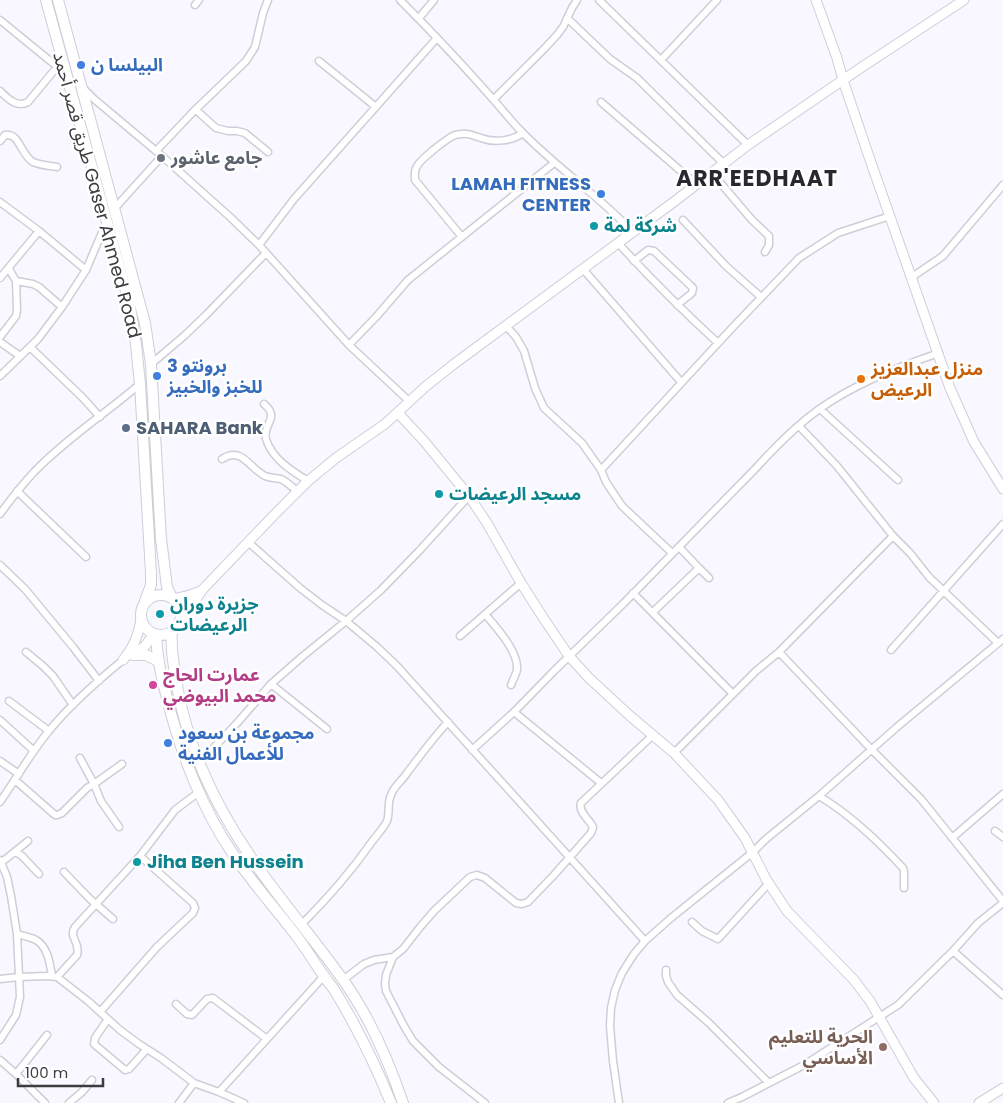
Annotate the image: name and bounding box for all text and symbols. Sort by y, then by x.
street label: طريق قصر أحمد Gaser Ahmed Road [47,49,148,341]
place label: البيلسا ن [91,52,163,77]
marker: البيلسا ن [75,59,87,71]
place label: جامع عاشور [170,145,262,171]
marker: جامع عاشور [155,152,167,164]
district label: ARR'EEDHAAT [676,163,838,194]
place label: LAMAH FITNESS CENTER [451,171,591,217]
marker: LAMAH FITNESS CENTER [595,188,607,200]
place label: شركة لمة [604,213,677,238]
marker: شركة لمة [588,220,600,232]
place label: برونتو 3 للخبز والخبيز [166,353,263,399]
place label: منزل عبدالعزيز الرعيض [870,356,983,402]
marker: برونتو 3 للخبز والخبيز [151,370,163,382]
marker: منزل عبدالعزيز الرعيض [855,373,867,385]
place label: SAHARA Bank [136,415,264,440]
marker: SAHARA Bank [120,422,132,434]
place label: مسجد الرعيضات [449,481,581,506]
marker: مسجد الرعيضات [433,488,445,500]
place label: جزيرة دوران الرعيضات [170,591,258,637]
marker: جزيرة دوران الرعيضات [154,608,166,620]
place label: عمارت الحاج محمد البيوضي [163,662,276,710]
marker: عمارت الحاج محمد البيوضي [147,679,159,691]
place label: مجموعة بن سعود للأعمال الفنية [178,720,315,766]
marker: مجموعة بن سعود للأعمال الفنية [162,737,174,749]
place label: Jiha Ben Hussein [147,849,304,874]
marker: Jiha Ben Hussein [131,856,143,868]
place label: الحرية للتعليم الأساسي [769,1024,873,1072]
marker: الحرية للتعليم الأساسي [877,1041,889,1053]
scale bar [18,1056,102,1088]
text: 100 m [25,1062,68,1083]

